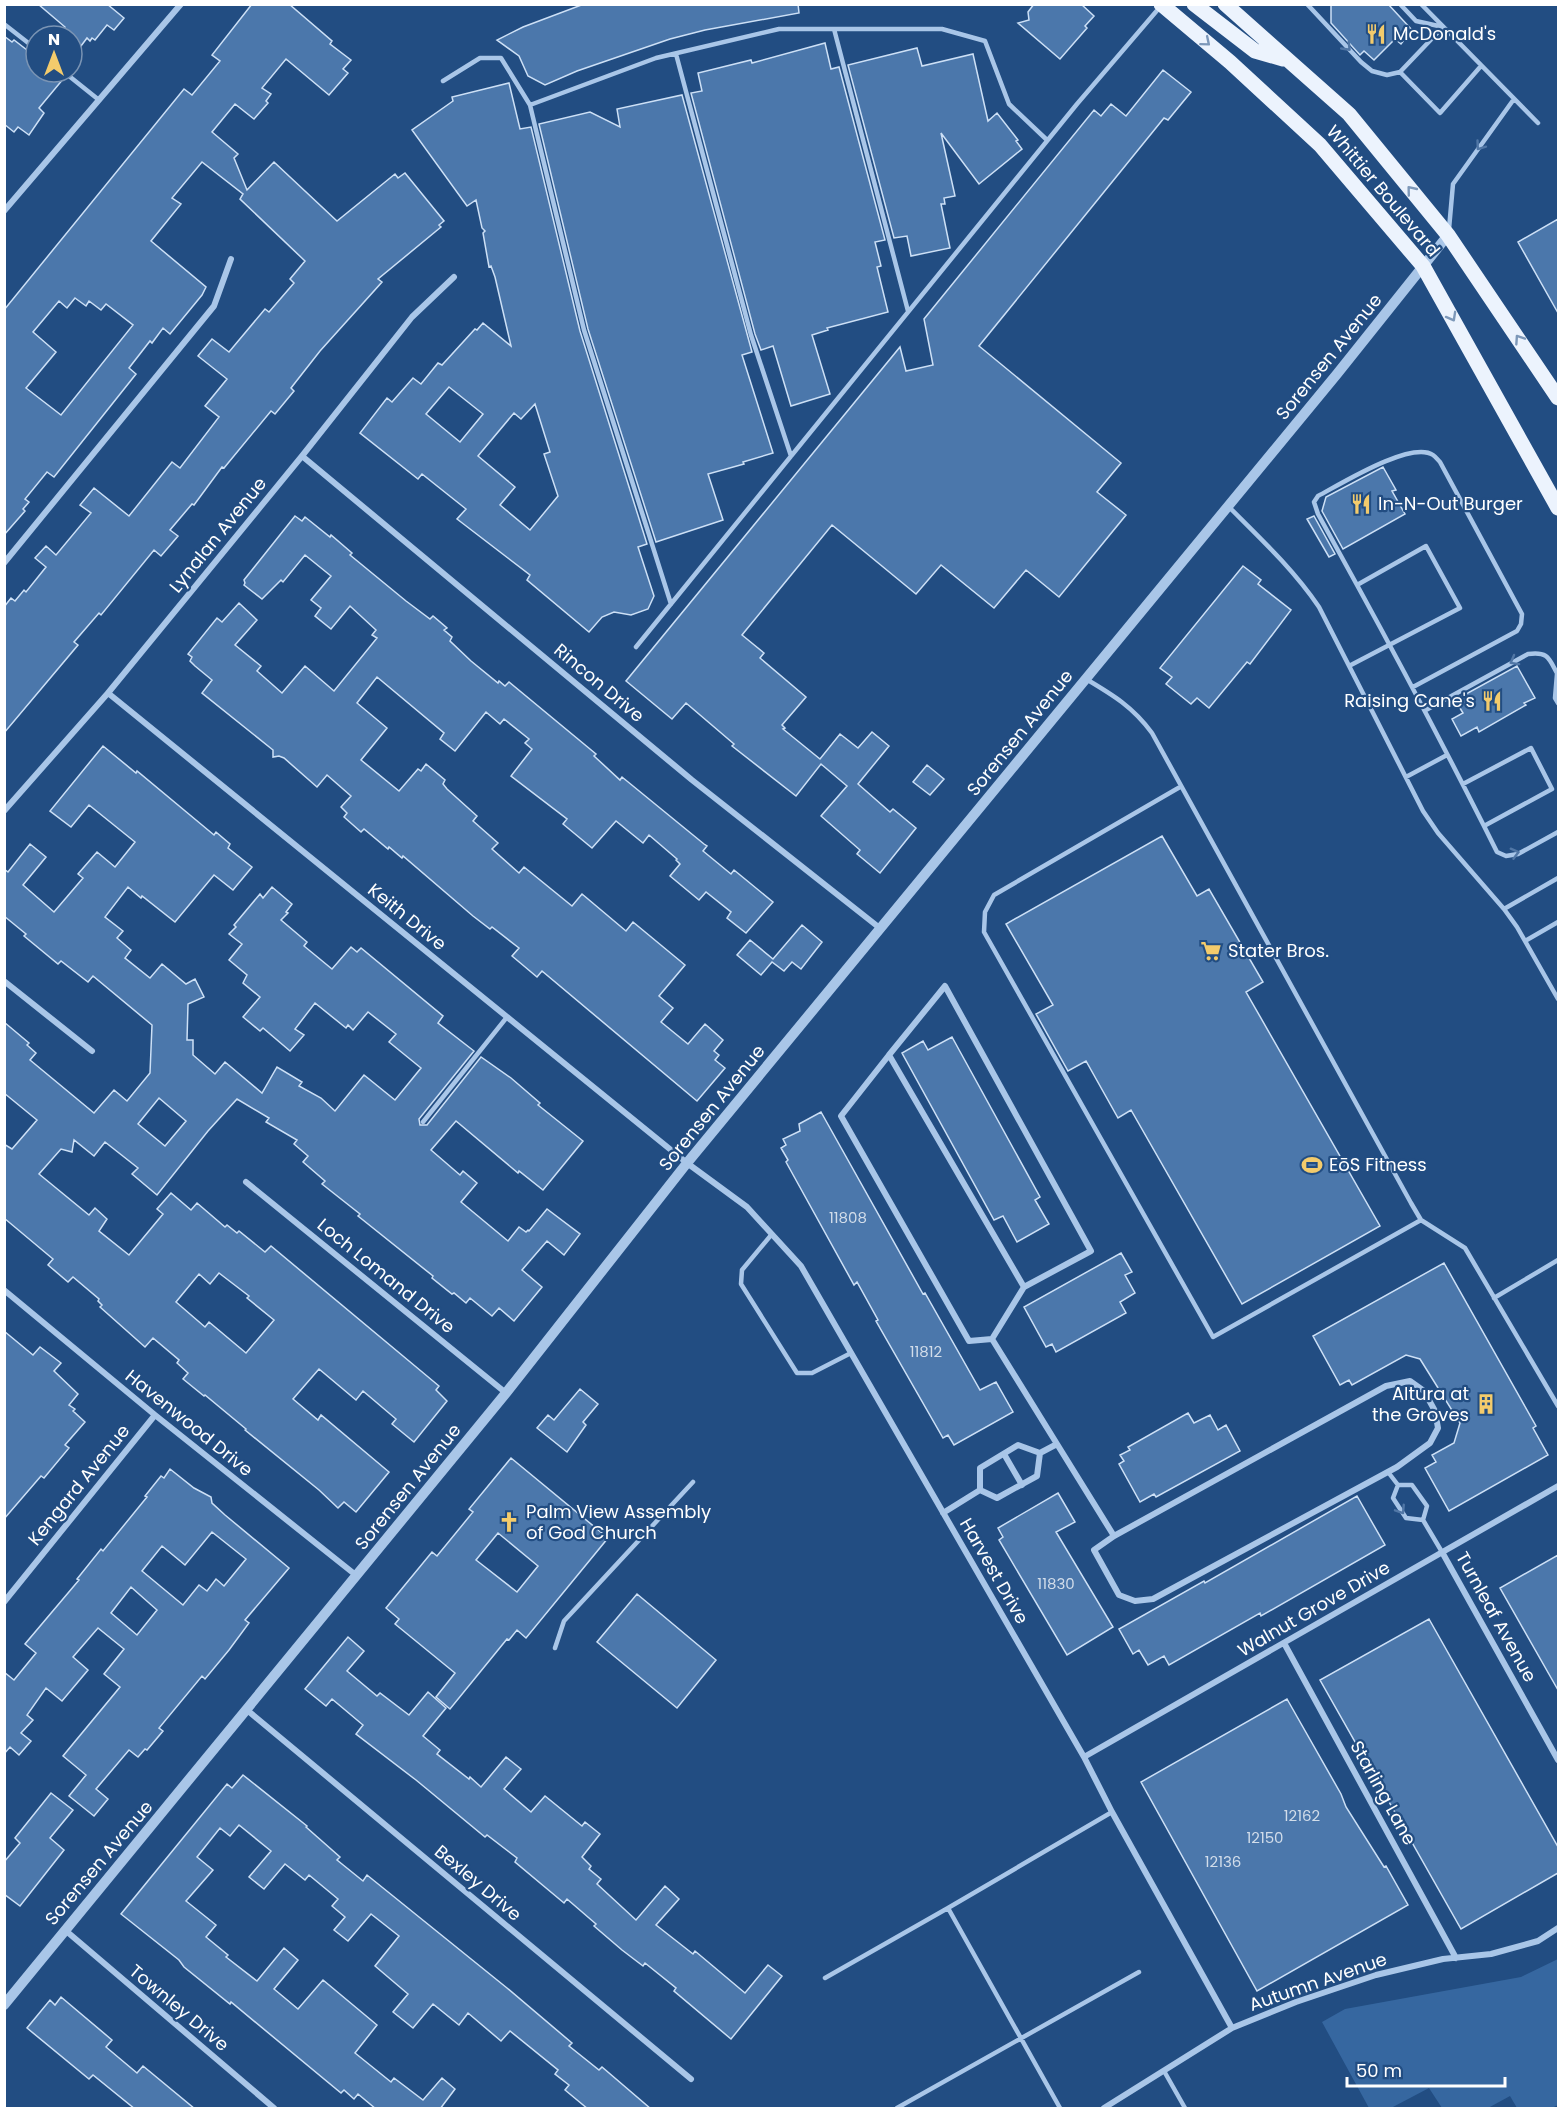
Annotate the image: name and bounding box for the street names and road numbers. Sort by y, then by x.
street label: Whittier Boulevard [1321,120,1446,262]
street label: Sorensen Avenue [1270,288,1387,425]
street label: Lynalan Avenue [163,472,272,598]
street label: Rincon Drive [549,637,650,728]
street label: Sorensen Avenue [961,664,1078,801]
street label: Keith Drive [363,877,452,956]
street label: Sorensen Avenue [653,1039,770,1176]
street label: Loch Lomand Drive [312,1212,460,1339]
street label: Havenwood Drive [120,1363,258,1482]
street label: Sorensen Avenue [349,1418,466,1555]
street label: Kengard Avenue [22,1419,135,1550]
street label: Harvest Drive [954,1513,1035,1628]
street label: Turnleaf Avenue [1450,1547,1543,1686]
street label: Walnut Grove Drive [1233,1555,1394,1662]
street label: Starling Lane [1344,1736,1422,1850]
street label: Sorensen Avenue [39,1795,158,1930]
street label: Bexley Drive [430,1839,527,1926]
street label: Autumn Avenue [1246,1946,1390,2017]
street label: Townley Drive [124,1958,235,2057]

